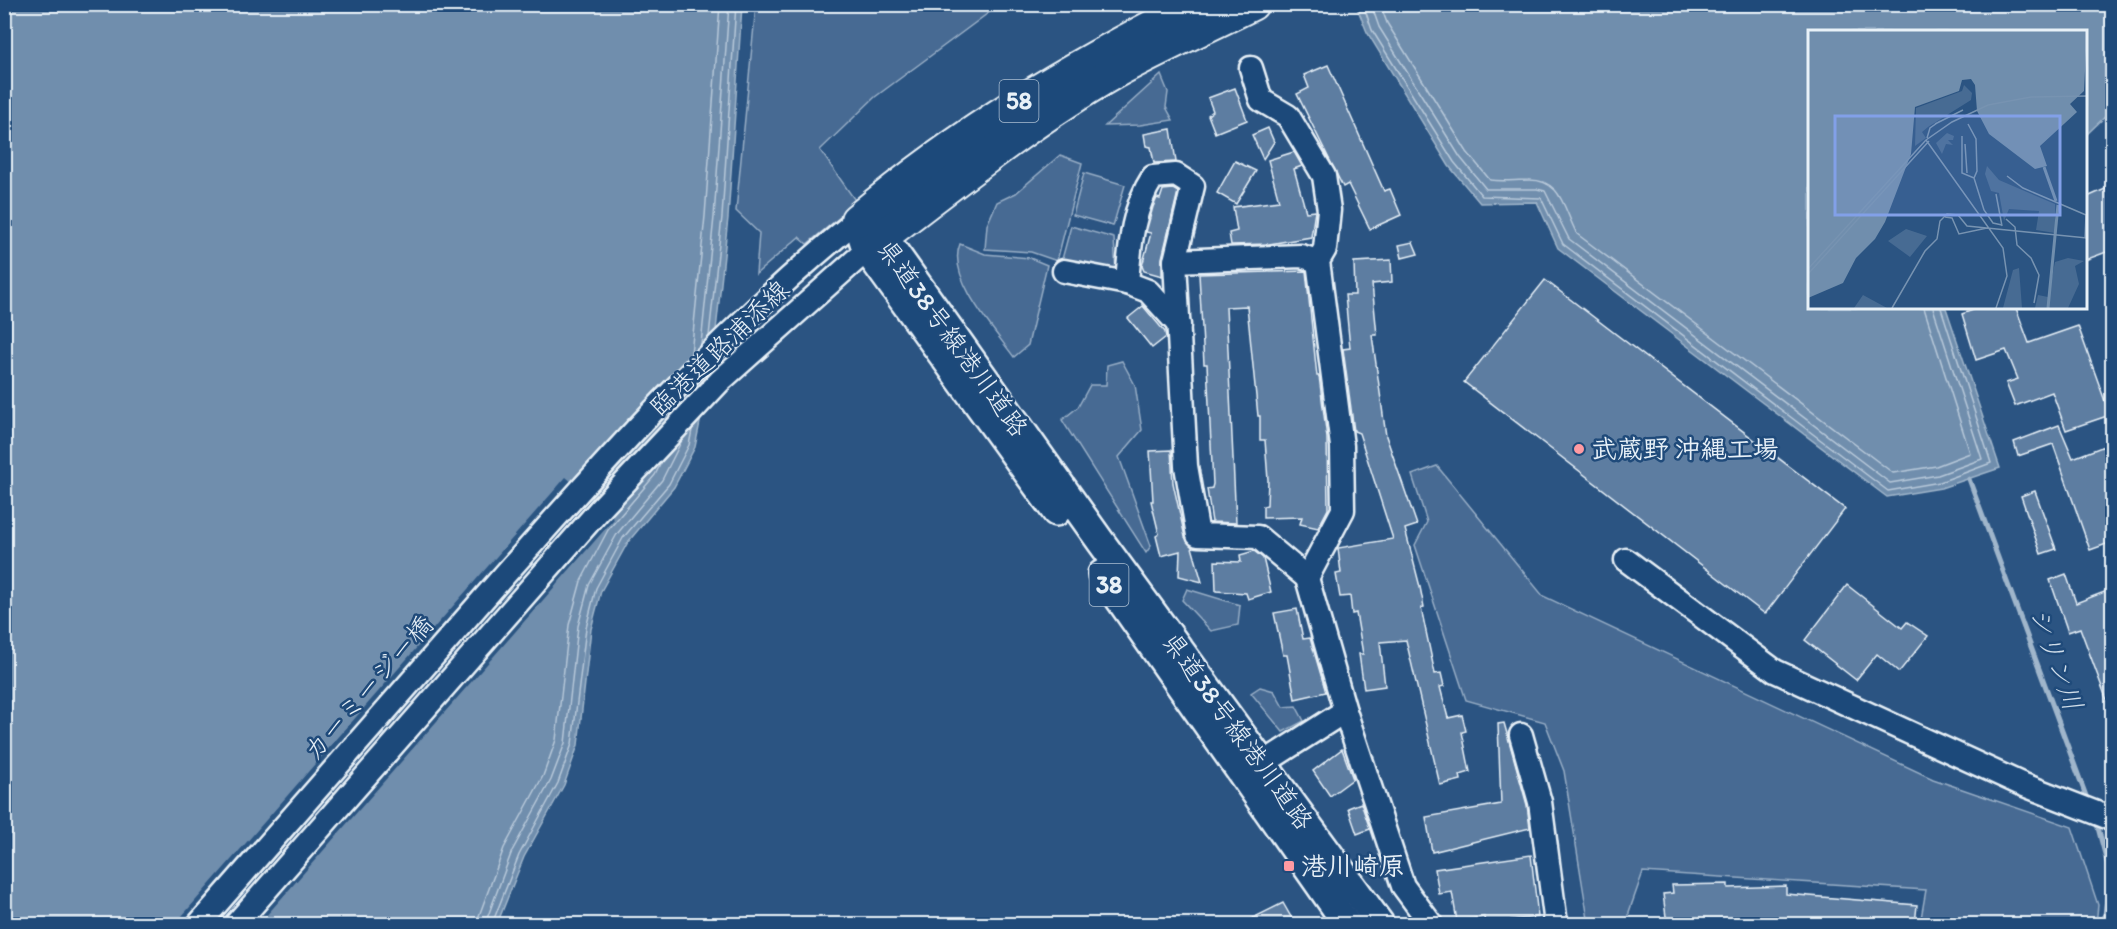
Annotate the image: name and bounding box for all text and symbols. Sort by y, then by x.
inset map [1808,30,2087,309]
road number: 58 [1000,80,1038,122]
street label: 県道38号線港川道路 [871,233,1035,443]
street label: 臨港道路浦添線 [642,273,796,423]
place label: 武蔵野 沖縄工場 [1591,433,1779,465]
marker: 武蔵野 沖縄工場 [1572,442,1586,456]
road number: 38 [1090,564,1128,606]
water label: シリン川 [2022,602,2090,715]
street label: カーミージー橋 [296,609,440,767]
street label: 県道38号線港川道路 [1156,626,1320,836]
place label: 港川崎原 [1301,850,1405,882]
marker: 港川崎原 [1282,859,1296,873]

